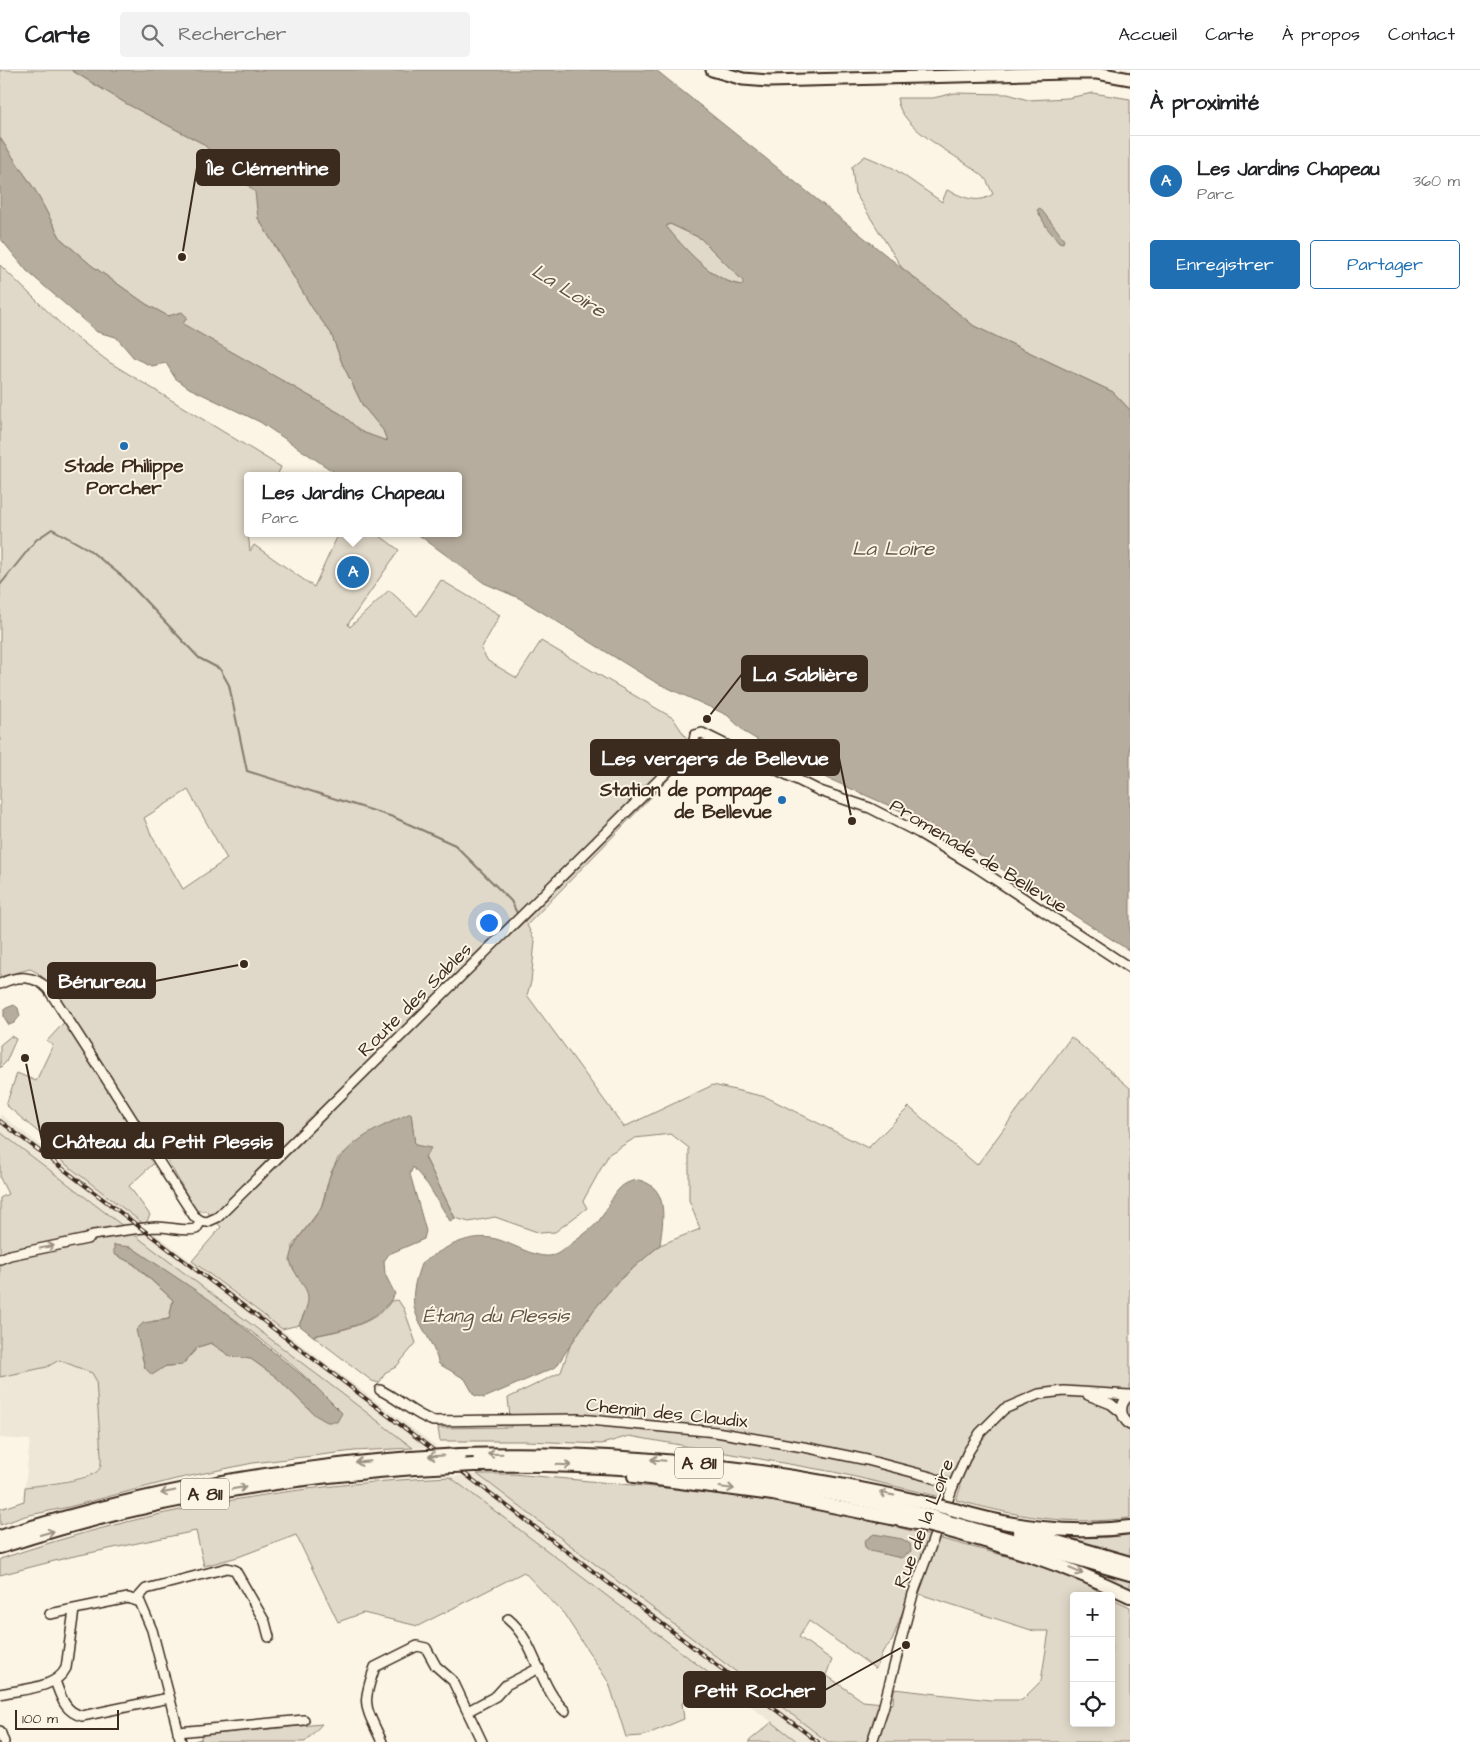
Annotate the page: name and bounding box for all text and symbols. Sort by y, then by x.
search box [120,12,470,57]
text: Carte [25,18,90,52]
icon: search [138,21,166,49]
text: Rechercher [178,21,286,48]
text: Accueil [1118,22,1177,47]
text: Carte [1205,22,1254,47]
text: À propos [1282,22,1360,47]
text: Contact [1388,22,1455,47]
text: À proximité [1150,88,1259,117]
callout: Île Clémentine [197,150,339,185]
text: Île Clémentine [205,155,329,183]
text: Les Jardins Chapeau [1197,156,1380,183]
text: A [1161,170,1171,192]
text: 360 m [1413,170,1460,192]
text: Parc [1197,183,1234,205]
button: Enregistrer [1150,240,1300,289]
button: Partager [1310,240,1460,289]
water label: La Loire [526,257,612,325]
marker: Stade Philippe Porcher [118,440,130,452]
place label: Stade Philippe Porcher [64,453,184,502]
popup [244,472,462,537]
text: Les Jardins Chapeau [262,480,444,507]
text: Parc [262,507,299,529]
water label: La Loire [852,535,935,563]
pin: A [337,553,369,591]
callout: La Sablière [742,656,867,691]
text: La Sablière [752,661,858,689]
callout: Les vergers de Bellevue [591,740,839,775]
text: Les vergers de Bellevue [601,745,829,774]
place label: Station de pompage de Bellevue [599,777,773,826]
street label: Promenade de Bellevue [884,793,1072,920]
marker: Station de pompage de Bellevue [776,794,788,806]
your location [476,910,502,936]
street label: Route des Sables [352,937,478,1063]
callout: Bénureau [48,963,155,998]
text: Bénureau [58,968,146,996]
callout: Château du Petit Plessis [42,1123,283,1158]
text: Château du Petit Plessis [53,1128,273,1156]
one-way arrow [38,1242,54,1251]
water label: Étang du Plessis [423,1302,570,1331]
street label: Chemin des Claudix [585,1392,749,1435]
road number: A 811 [675,1448,723,1479]
one-way arrow [487,1449,504,1459]
one-way arrow [428,1452,444,1461]
one-way arrow [650,1455,666,1464]
street label: Rue de la Loire [887,1455,961,1592]
one-way arrow [355,1457,371,1466]
one-way arrow [556,1460,572,1469]
road number: A 811 [181,1478,229,1510]
one-way arrow [230,1483,246,1493]
one-way arrow [718,1483,734,1493]
one-way arrow [160,1487,176,1497]
one-way arrow [880,1489,896,1498]
one-way arrow [38,1527,54,1537]
one-way arrow [1068,1566,1083,1576]
map controls [1070,1592,1115,1727]
button: + [1070,1592,1115,1637]
button: − [1070,1637,1115,1682]
callout: Petit Rocher [684,1672,825,1707]
text: Petit Rocher [695,1677,816,1705]
button: locate [1070,1682,1115,1727]
scale bar [15,1707,119,1730]
text: 100 m [22,1709,58,1729]

